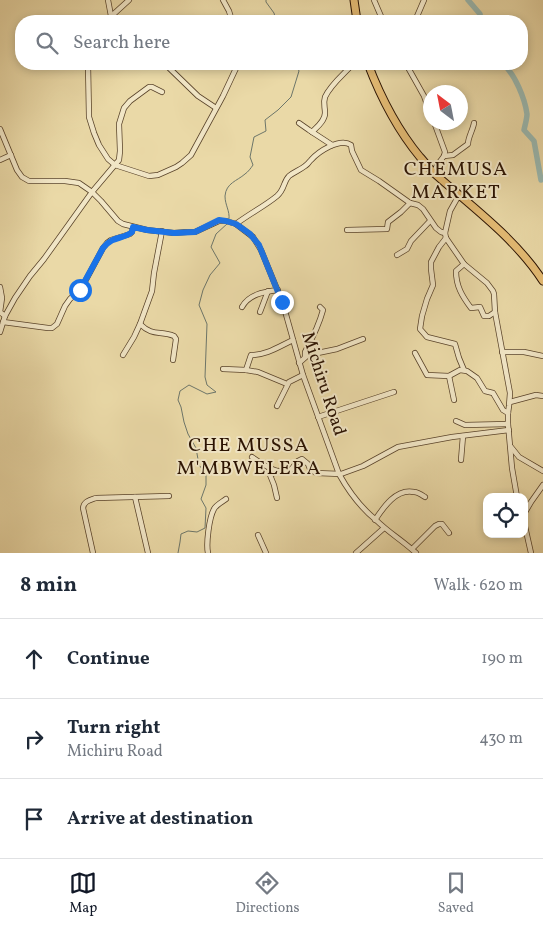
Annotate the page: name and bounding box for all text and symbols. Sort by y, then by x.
search box [15,15,528,70]
icon: search [33,29,61,57]
text: Search here [73,30,170,56]
north arrow [423,85,468,130]
district label: CHEMUSA MARKET [404,156,508,207]
route start [69,279,92,302]
route end [271,291,294,314]
street label: Michiru Road [294,329,352,439]
district label: CHE MUSSA M'MBWELERA [176,432,322,483]
map controls [483,493,528,538]
button: locate [483,493,528,538]
text: 8 min [20,571,77,600]
text: Walk · 620 m [434,575,523,597]
icon: ahead [20,645,48,673]
text: Continue [67,646,150,672]
text: 190 m [481,648,523,670]
text: Turn right [67,715,160,741]
icon: right [20,725,48,753]
text: 430 m [479,728,523,750]
text: Michiru Road [67,741,163,763]
icon: arrive [20,805,48,833]
text: Arrive at destination [67,806,253,832]
tab: Map [69,869,97,918]
tab: Directions [235,869,300,918]
tab: Saved [438,869,474,918]

